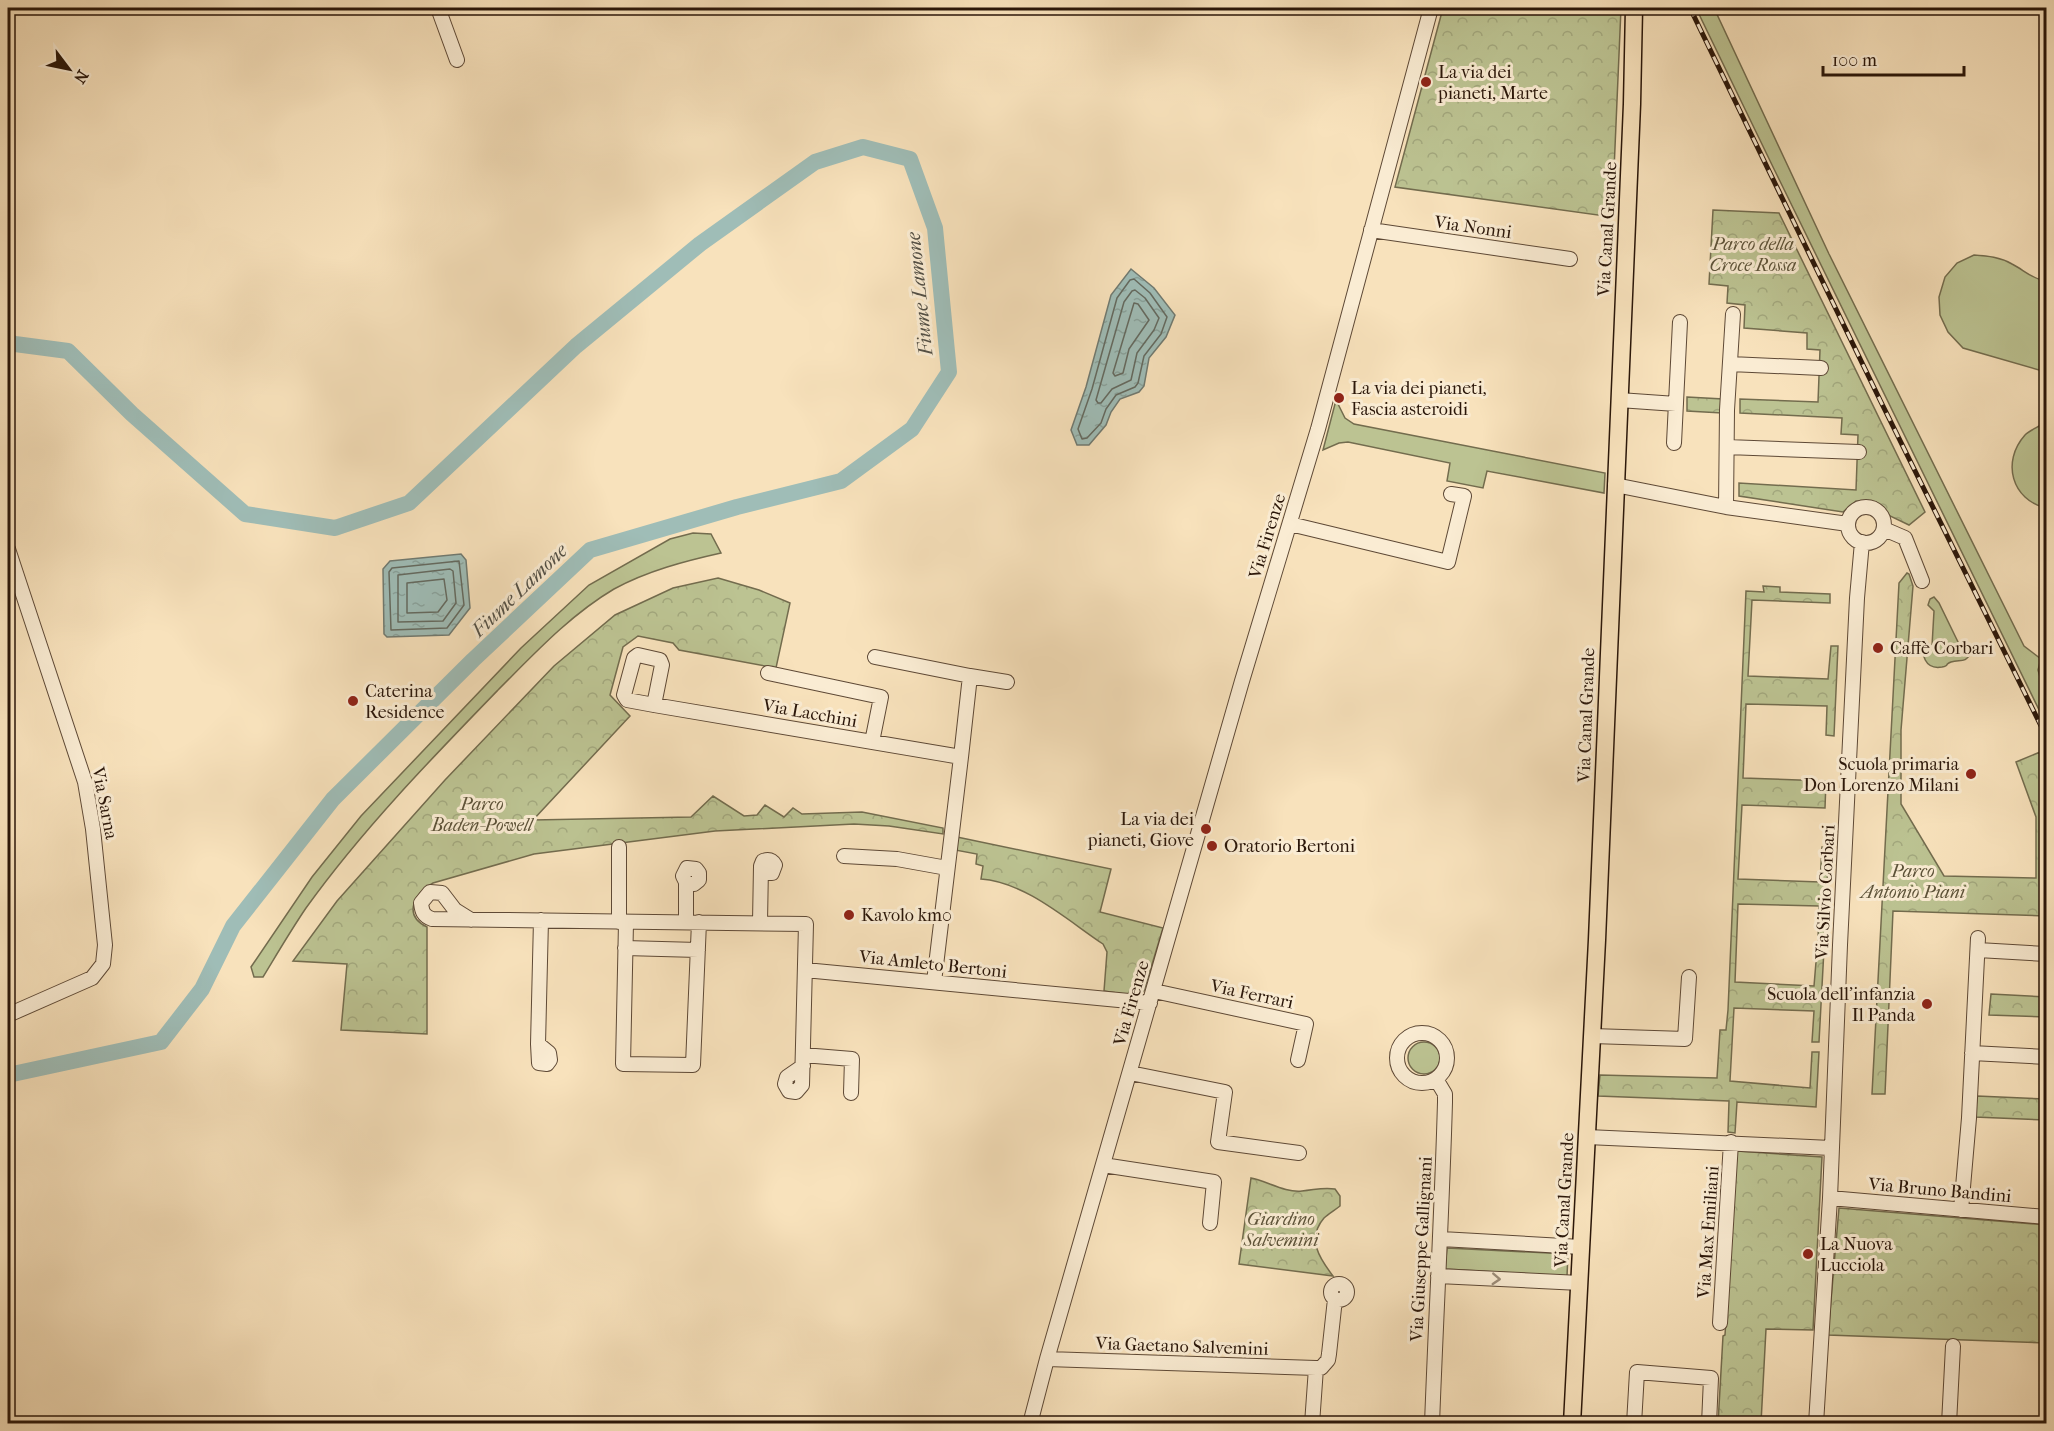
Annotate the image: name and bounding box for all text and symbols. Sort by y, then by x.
north arrow [39,39,99,99]
scale bar [1823,39,1964,77]
text: 100 m [1832,50,1877,71]
place label: La via dei pianeti, Marte [1437,62,1548,104]
text: N [70,67,93,88]
marker: La via dei pianeti, Marte [1419,75,1433,89]
street label: Via Canal Grande [1593,161,1622,298]
street label: Via Nonni [1432,212,1514,243]
water label: Fiume Lamone [901,230,938,358]
park label: Parco della Croce Rossa [1710,234,1796,276]
place label: La via dei pianeti, Fascia asteroidi [1351,378,1487,420]
marker: La via dei pianeti, Fascia asteroidi [1332,391,1346,405]
street label: Via Firenze [1244,491,1290,582]
water label: Fiume Lamone [466,538,573,642]
place label: Caffè Corbari [1890,638,1994,659]
marker: Caffè Corbari [1871,641,1885,655]
street label: Via Canal Grande [1574,647,1599,784]
place label: Caterina Residence [365,681,445,723]
marker: Caterina Residence [346,694,360,708]
street label: Via Lacchini [760,695,859,732]
place label: Scuola primaria Don Lorenzo Milani [1803,754,1960,796]
street label: Via Sarna [87,764,122,842]
marker: Scuola primaria Don Lorenzo Milani [1964,767,1978,781]
park label: Parco Baden-Powell [431,794,535,836]
place label: La via dei pianeti, Giove [1087,809,1195,851]
marker: La via dei pianeti, Giove [1199,822,1213,836]
street label: Via Silvio Corbari [1811,823,1840,961]
place label: Oratorio Bertoni [1224,836,1356,857]
marker: Oratorio Bertoni [1205,839,1219,853]
park label: Parco Antonio Piani [1859,861,1967,903]
place label: Kavolo km0 [861,905,952,926]
marker: Kavolo km0 [842,908,856,922]
street label: Via Amleto Bertoni [857,946,1009,983]
street label: Via Firenze [1109,958,1154,1049]
street label: Via Ferrari [1208,975,1296,1014]
place label: Scuola dell'infanzia Il Panda [1767,984,1916,1026]
marker: Scuola dell'infanzia Il Panda [1920,997,1934,1011]
street label: Via Canal Grande [1550,1132,1579,1269]
street label: Via Giuseppe Gallignani [1406,1155,1437,1343]
street label: Via Max Emiliani [1693,1164,1724,1300]
street label: Via Bruno Bandini [1867,1174,2013,1207]
park label: Giardino Salvemini [1243,1209,1320,1251]
place label: La Nuova Lucciola [1820,1234,1893,1276]
marker: La Nuova Lucciola [1801,1247,1815,1261]
one-way arrow [1491,1273,1500,1286]
street label: Via Gaetano Salvemini [1094,1333,1270,1360]

